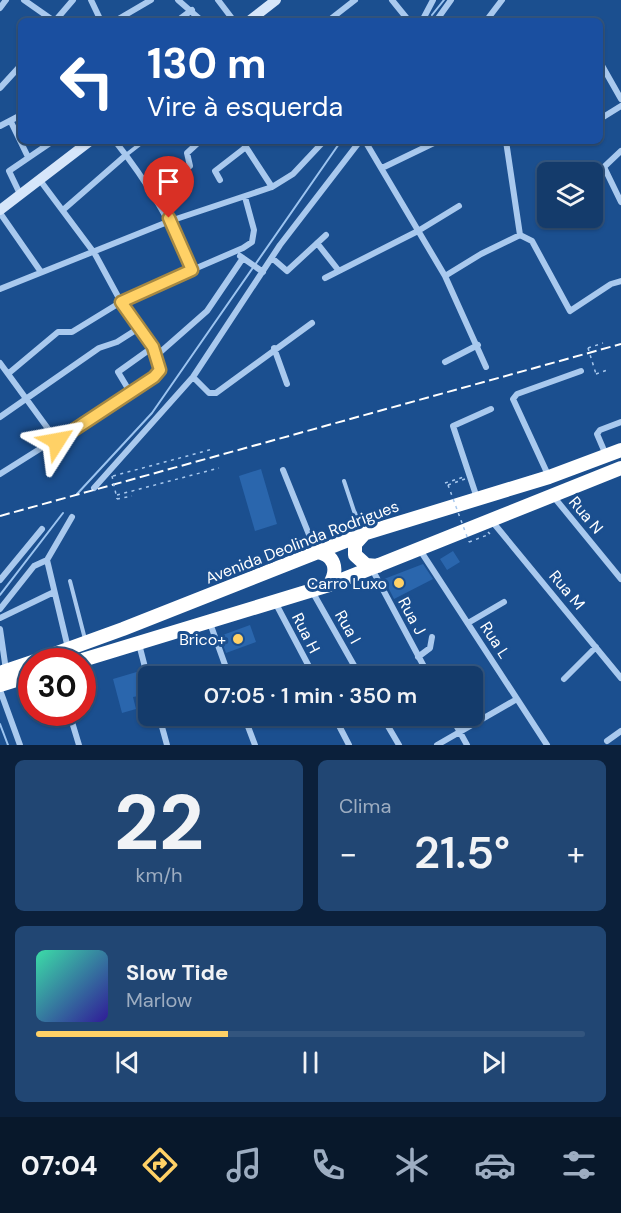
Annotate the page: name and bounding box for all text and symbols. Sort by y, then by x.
text: 130 m [147,36,267,91]
icon: left [48,42,126,120]
text: Vire à esquerda [147,89,343,124]
pin [143,156,194,218]
map controls [537,162,603,228]
button: layers [537,162,603,228]
icon: arrive [152,165,185,198]
position arrow [25,409,89,473]
street label: Rua N [564,492,608,538]
street label: Avenida Deolinda Rodrigues [202,495,402,589]
street label: Rua M [544,566,590,614]
place label: Carro Luxo [307,573,387,594]
marker: Carro Luxo [392,576,406,590]
street label: Rua J [393,594,431,638]
street label: Rua I [330,606,366,648]
street label: Rua H [287,609,325,657]
street label: Rua L [475,617,515,663]
place label: Brico+ [179,629,226,650]
marker: Brico+ [231,632,245,646]
speed limit sign: 30 [18,648,96,726]
text: 07:05 · 1 min · 350 m [204,681,417,710]
text: 22 [114,772,204,873]
text: Clima [339,793,391,819]
text: 21.5° [414,823,510,882]
text: − [339,832,357,875]
text: + [567,832,585,875]
text: km/h [135,862,183,888]
text: Slow Tide [126,958,228,987]
text: Marlow [126,987,192,1013]
icon: previous [111,1046,144,1079]
icon: pause [294,1046,327,1079]
icon: next [477,1046,510,1079]
icon: directions [139,1144,181,1186]
icon: music [223,1144,265,1186]
icon: phone [307,1144,349,1186]
icon: climate [391,1144,433,1186]
icon: car [474,1144,516,1186]
icon: filters [558,1144,600,1186]
text: 07:04 [21,1148,98,1183]

